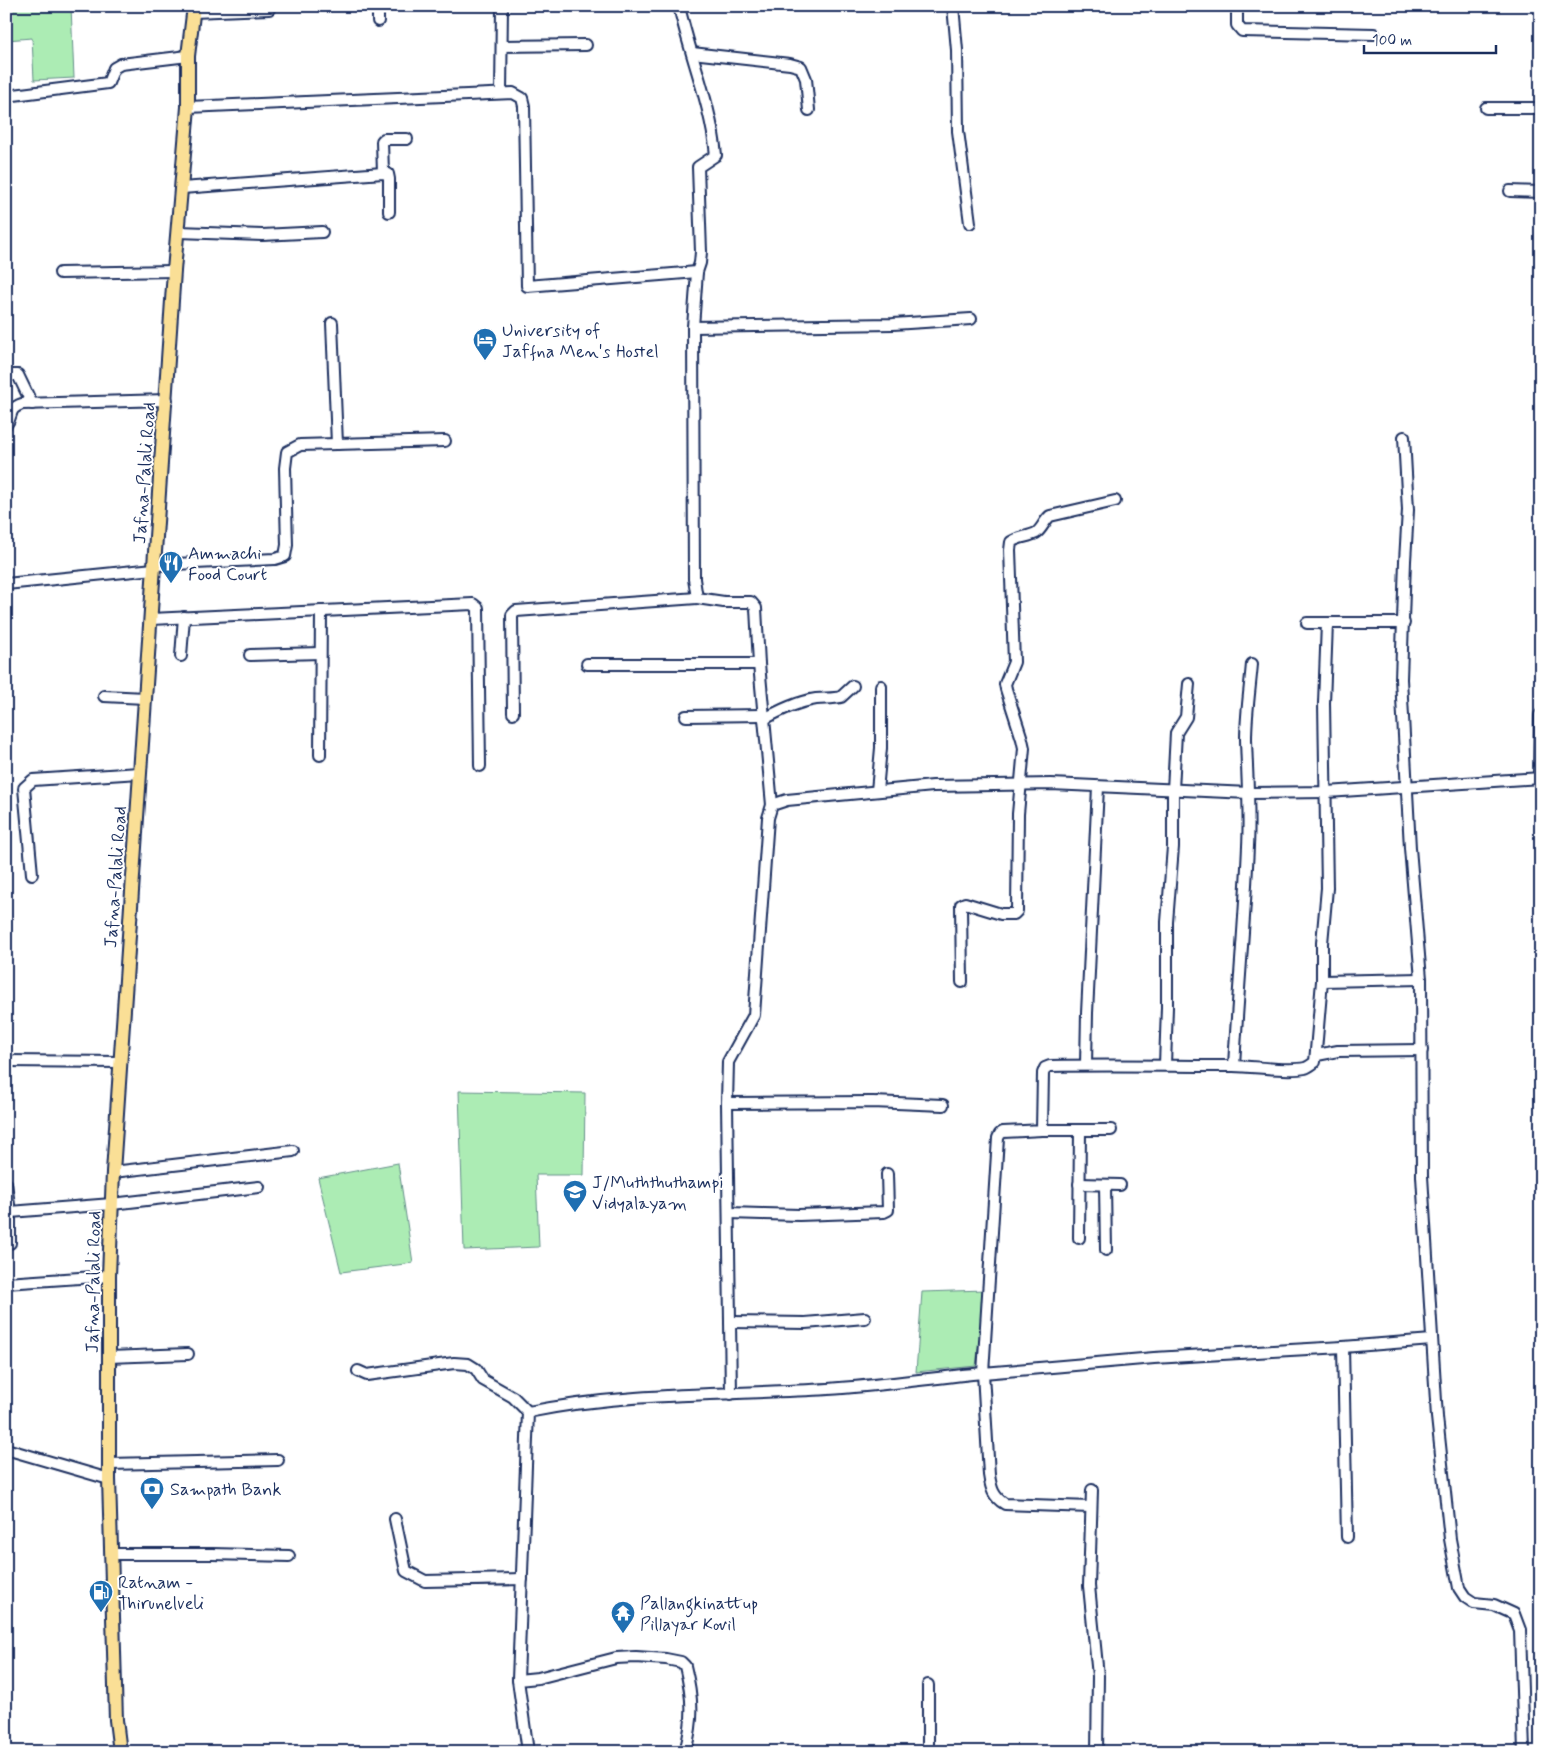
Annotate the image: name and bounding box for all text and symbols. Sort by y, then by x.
scale bar [1364,22,1497,54]
text: 100 m [1372,31,1412,51]
place label: University of Jaffna Men's Hostel [502,319,659,364]
hotel icon: University of Jaffna Men's Hostel [472,327,498,361]
street label: Jafna-Palali Road [128,401,162,545]
place label: Ammachi Food Court [188,542,268,587]
restaurant icon: Ammachi Food Court [158,550,184,584]
street label: Jafna-Palali Road [99,805,133,949]
place label: J/Muththuthampi Vidyalayam [592,1171,724,1216]
school or university icon: J/Muththuthampi Vidyalayam [562,1179,588,1213]
street label: Jafna-Palali Road [81,1211,107,1353]
bank icon: Sampath Bank [139,1476,165,1510]
place label: Sampath Bank [170,1478,281,1502]
place label: Ratnam - Thirunelveli [118,1571,204,1616]
fuel station icon: Ratnam - Thirunelveli [88,1579,114,1613]
place label: Pallangkinattup Pillayar Kovil [640,1592,758,1637]
temple icon: Pallangkinattup Pillayar Kovil [610,1600,636,1634]

